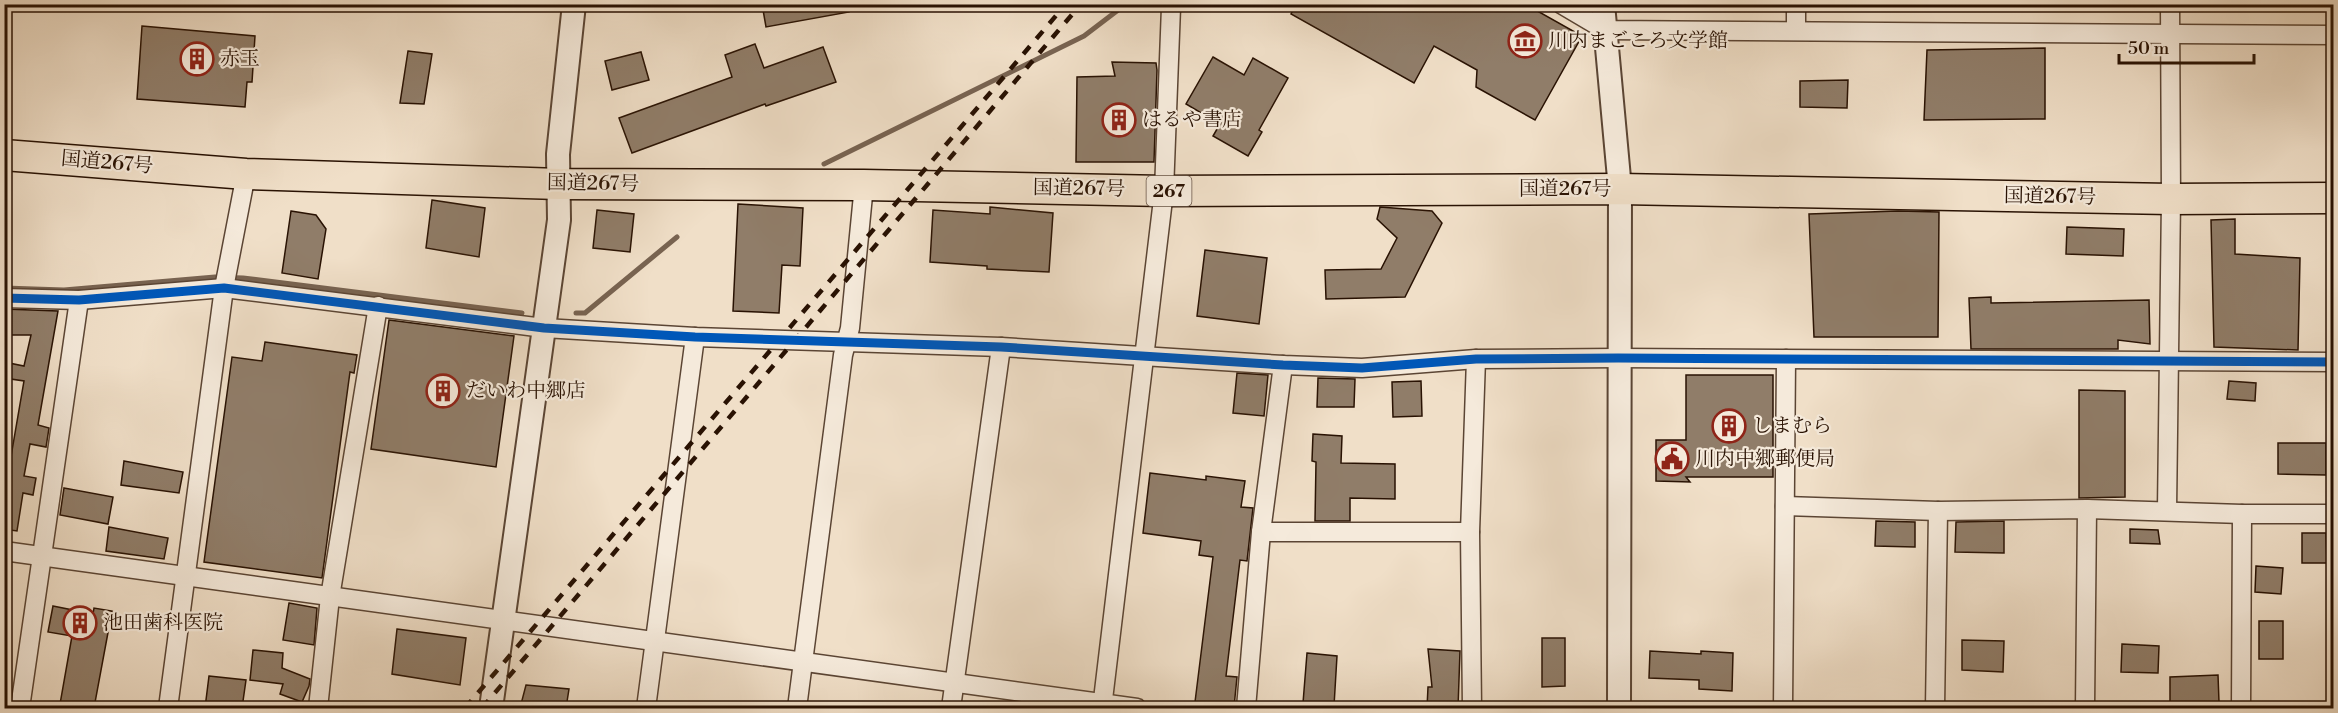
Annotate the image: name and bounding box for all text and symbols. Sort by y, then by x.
museum icon: 川内まごころ文学館 [1507,23,1543,59]
scale bar [2119,27,2254,65]
place label: 川内まごころ文学館 [1548,29,1728,54]
text: 50 m [2128,37,2170,60]
building icon: 赤玉 [179,41,215,77]
place label: 赤玉 [220,47,260,72]
building icon: はるや書店 [1101,102,1137,138]
place label: はるや書店 [1142,108,1242,133]
street label: 国道267号 [60,147,154,179]
street label: 国道267号 [547,171,639,197]
street label: 国道267号 [1033,176,1125,202]
road number: 267 [1146,176,1192,206]
street label: 国道267号 [1519,177,1611,202]
street label: 国道267号 [2004,184,2096,210]
building icon: だいわ中郷店 [425,373,461,409]
place label: だいわ中郷店 [466,379,586,404]
building icon: しまむら [1711,408,1747,444]
place label: しまむら [1752,414,1832,439]
public building icon: 川内中郷郵便局 [1654,441,1690,477]
place label: 川内中郷郵便局 [1695,447,1835,472]
building icon: 池田歯科医院 [62,605,98,641]
place label: 池田歯科医院 [103,611,223,636]

